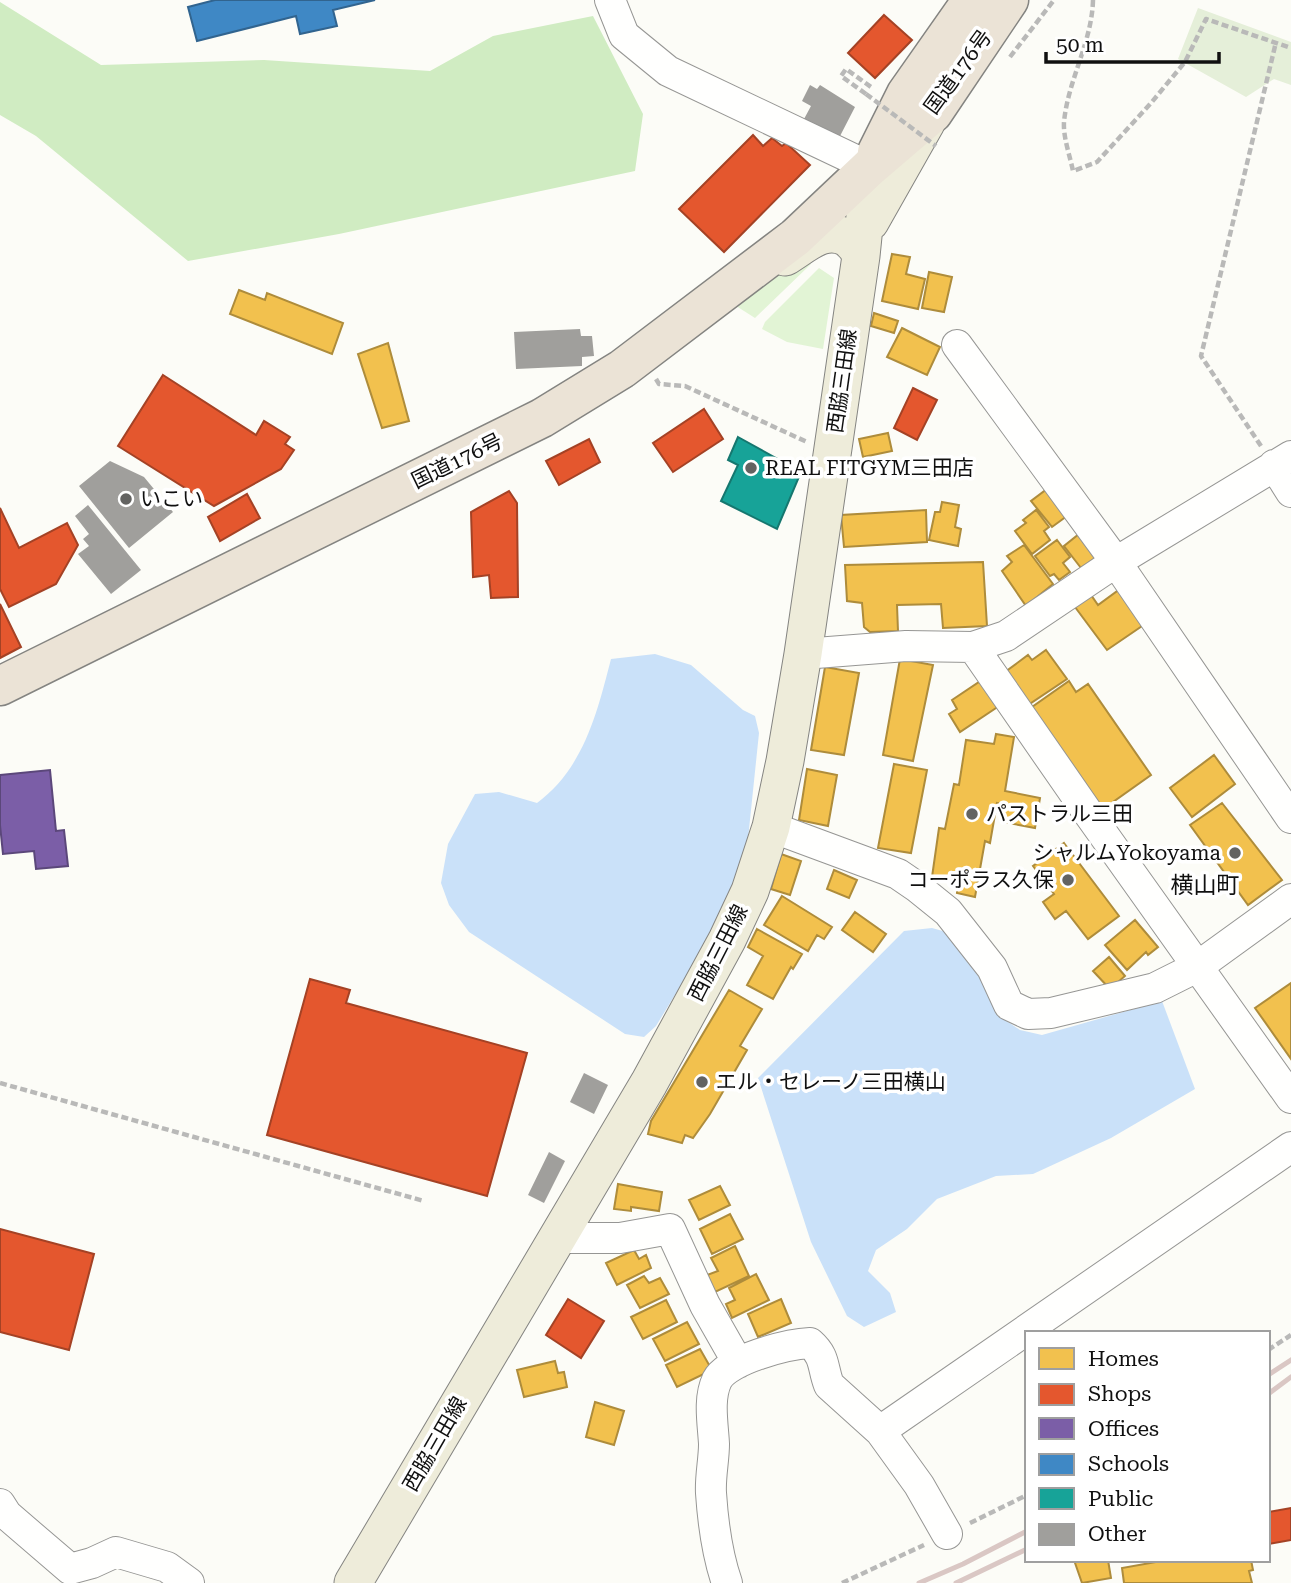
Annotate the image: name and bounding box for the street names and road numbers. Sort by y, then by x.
street label: 国道176号 [919,25,997,119]
street label: 西脇三田線 [823,327,861,435]
street label: 国道176号 [408,429,506,493]
street label: 西脇三田線 [683,901,753,1005]
street label: 西脇三田線 [398,1393,472,1495]

